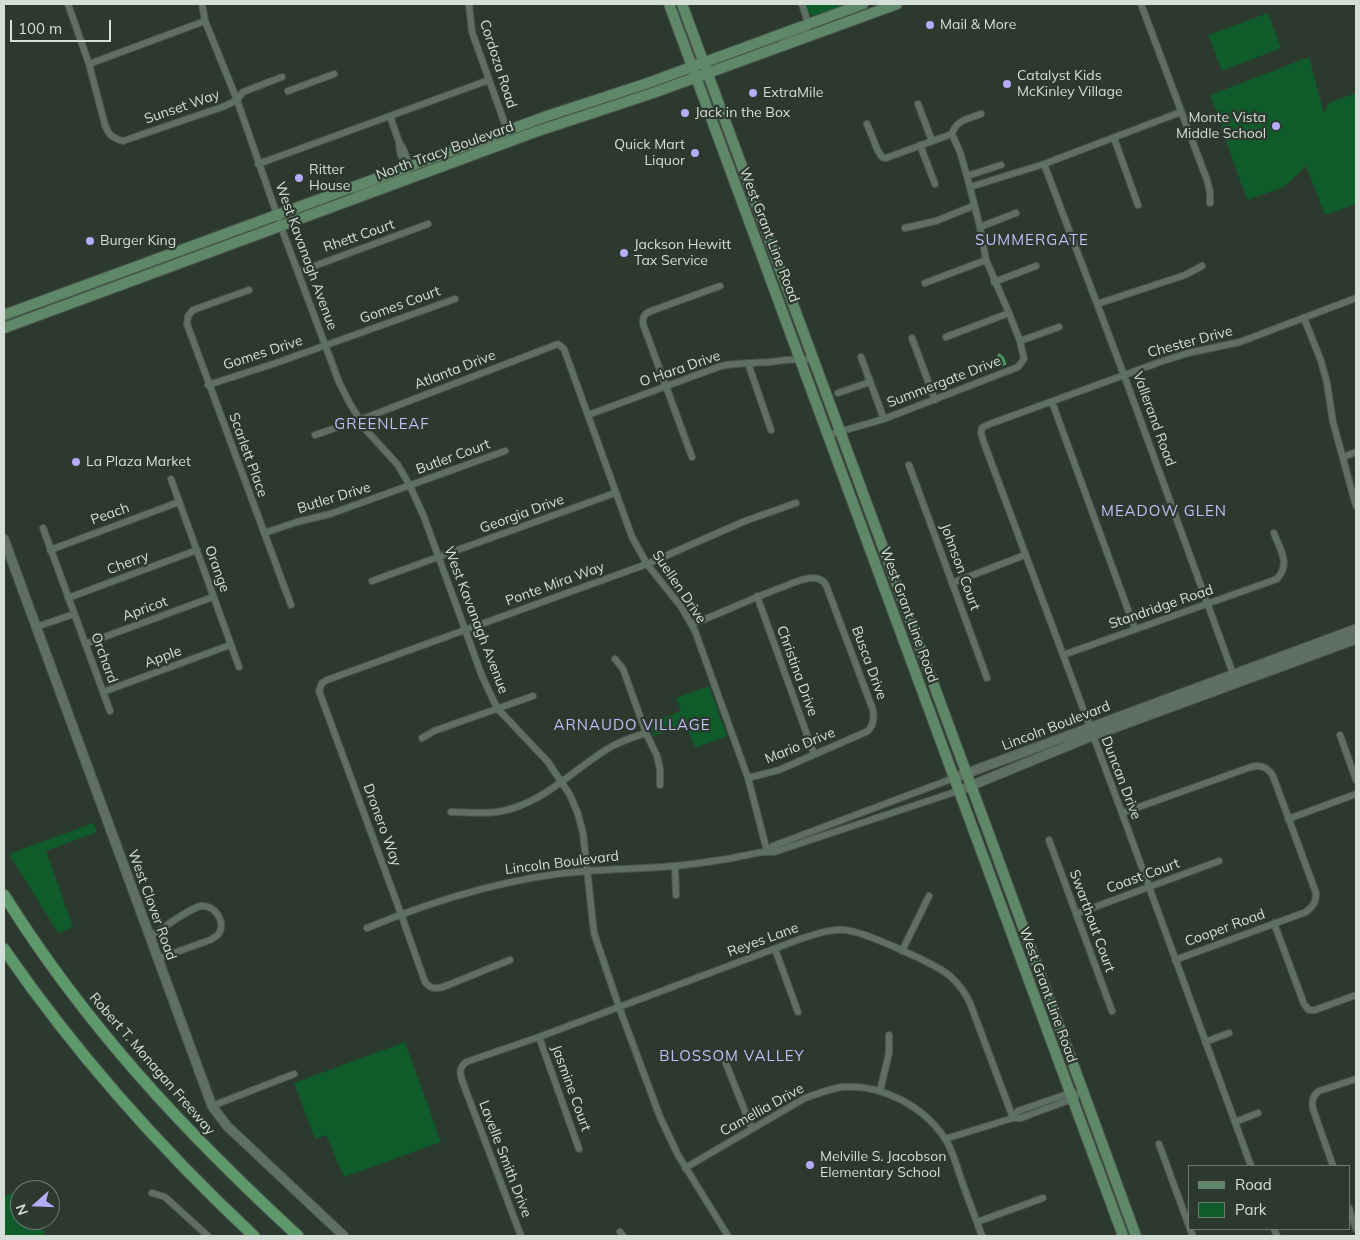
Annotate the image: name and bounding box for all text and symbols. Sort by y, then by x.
scale bar [12,10,114,42]
place label: Mail & More [940,17,1016,33]
street label: Cordoza Road [476,18,520,110]
text: 100 m [18,19,62,38]
marker: Mail & More [924,19,936,31]
place label: Catalyst Kids McKinley Village [1017,68,1123,100]
marker: Catalyst Kids McKinley Village [1001,78,1013,90]
place label: ExtraMile [763,85,823,101]
street label: Sunset Way [142,86,222,128]
marker: ExtraMile [747,87,759,99]
place label: Jack in the Box [695,105,790,121]
marker: Jack in the Box [679,107,691,119]
place label: Monte Vista Middle School [1176,110,1266,142]
street label: North Tracy Boulevard [374,118,516,184]
marker: Monte Vista Middle School [1270,120,1282,132]
place label: Quick Mart Liquor [614,137,685,170]
marker: Quick Mart Liquor [689,147,701,159]
place label: Ritter House [309,162,350,194]
street label: West Grant Line Road [736,165,802,305]
marker: Ritter House [293,172,305,184]
street label: West Kavanagh Avenue [271,180,341,332]
street label: Rhett Court [321,216,397,256]
district label: SUMMERGATE [974,231,1090,249]
place label: Burger King [100,233,176,249]
marker: Burger King [84,235,96,247]
place label: Jackson Hewitt Tax Service [634,237,731,270]
marker: Jackson Hewitt Tax Service [618,247,630,259]
street label: Gomes Court [358,283,442,327]
street label: Chester Drive [1146,323,1234,361]
street label: Gomes Drive [221,332,305,374]
street label: Atlanta Drive [412,347,498,393]
street label: O Hara Drive [637,347,723,391]
street label: Summergate Drive [885,353,1003,411]
street label: Vallerand Road [1129,369,1179,469]
street label: Scarlett Place [225,411,271,499]
district label: GREENLEAF [333,415,431,433]
street label: Butler Court [414,436,492,478]
place label: La Plaza Market [86,454,191,470]
marker: La Plaza Market [70,456,82,468]
street label: Butler Drive [295,479,373,517]
street label: Georgia Drive [478,491,566,537]
street label: Peach [88,499,132,529]
district label: MEADOW GLEN [1100,502,1228,520]
street label: Johnson Court [936,521,984,613]
street label: Orange [201,543,233,595]
street label: West Kavanagh Avenue [440,544,512,696]
street label: West Grant Line Road [877,545,941,685]
street label: Suellen Drive [648,547,710,627]
street label: Cherry [105,548,151,578]
street label: Ponte Mira Way [503,558,607,610]
street label: Standridge Road [1107,581,1215,633]
street label: Apricot [120,593,170,625]
street label: Christina Drive [773,623,821,719]
street label: Busca Drive [848,624,890,702]
street label: Orchard [87,630,121,686]
street label: Apple [142,643,184,671]
street label: Lincoln Boulevard [999,698,1113,754]
district label: ARNAUDO VILLAGE [552,716,712,734]
street label: Mario Drive [762,724,838,768]
street label: Duncan Drive [1097,734,1145,822]
street label: Dronero Way [359,782,405,868]
street label: West Clover Road [124,847,180,963]
street label: Lincoln Boulevard [504,848,620,878]
street label: Coast Court [1104,855,1182,897]
street label: Swarthout Court [1066,868,1118,974]
street label: Cooper Road [1183,906,1267,950]
street label: Reyes Lane [725,919,801,961]
street label: West Grant Line Road [1016,925,1080,1065]
street label: Robert T. Monagan Freeway [86,989,218,1139]
street label: Jasmine Court [548,1043,594,1133]
district label: BLOSSOM VALLEY [658,1047,806,1065]
street label: Camellia Drive [717,1080,807,1140]
street label: Lavelle Smith Drive [475,1098,535,1220]
place label: Melville S. Jacobson Elementary School [820,1149,946,1182]
marker: Melville S. Jacobson Elementary School [804,1159,816,1171]
legend [1188,1165,1350,1230]
text: Road [1235,1175,1272,1194]
north arrow [10,1180,60,1230]
text: Park [1235,1200,1267,1219]
text: N [12,1202,32,1218]

